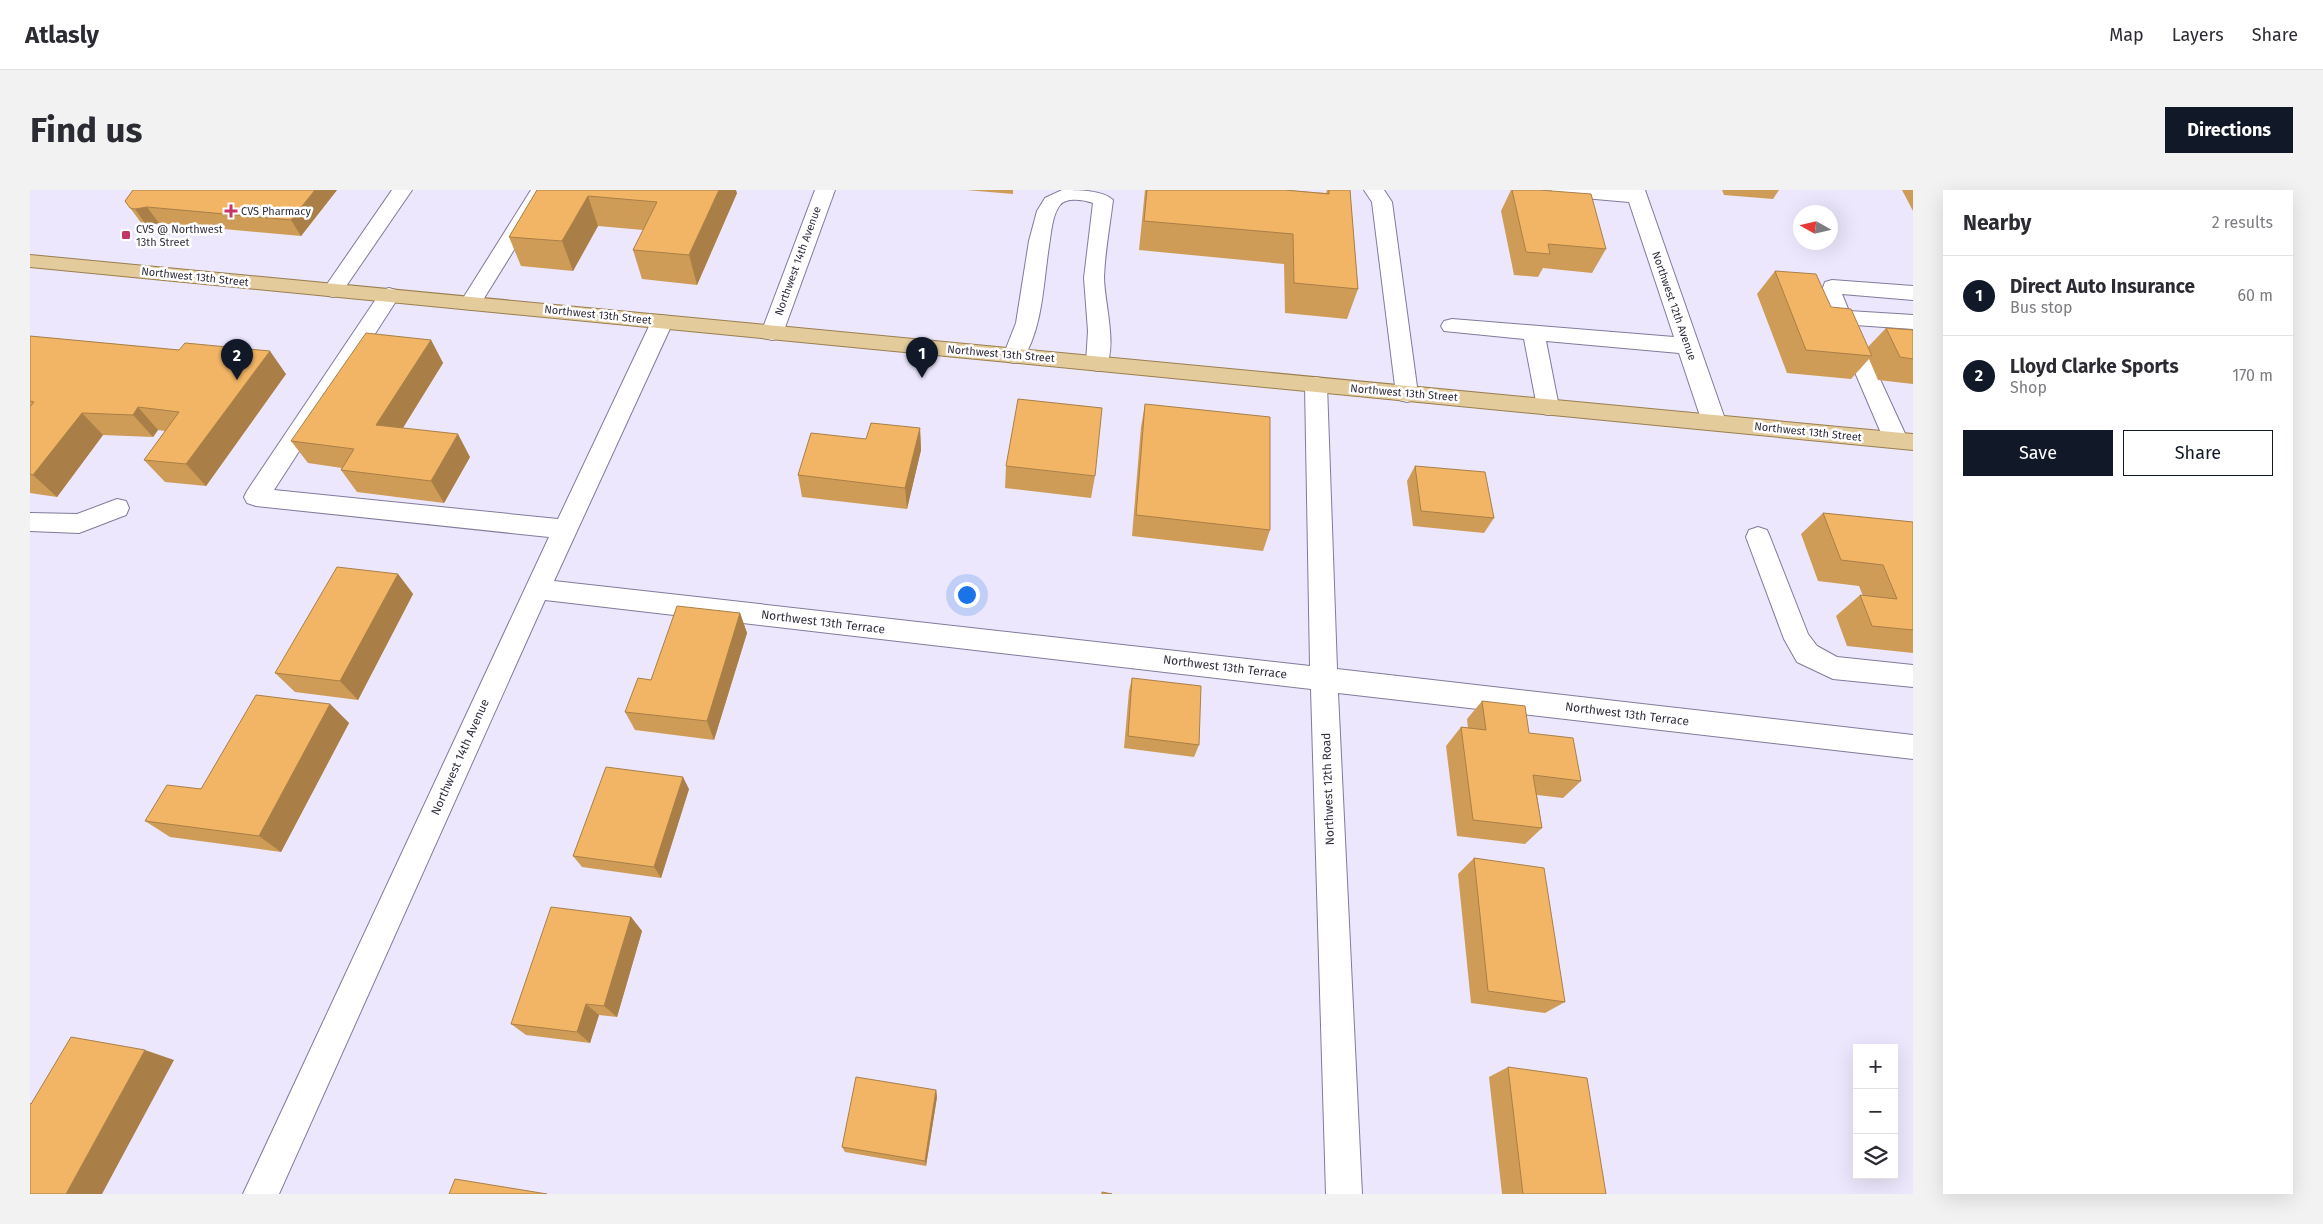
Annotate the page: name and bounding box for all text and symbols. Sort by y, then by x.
text: Atlasly [25,21,99,49]
text: Map [2109,24,2144,46]
text: Layers [2172,24,2224,46]
text: Share [2252,24,2298,46]
button: Directions [2165,107,2293,153]
text: Find us [30,109,142,151]
marker: CVS Pharmacy [225,205,237,217]
place label: CVS Pharmacy [241,205,312,218]
street label: Northwest 14th Avenue [772,205,824,317]
north arrow [1793,205,1838,250]
text: Nearby [1963,210,2031,236]
text: 2 results [2212,213,2273,232]
place label: CVS @ Northwest 13th Street [136,223,223,249]
marker: CVS @ Northwest 13th Street [120,229,132,241]
street label: Northwest 12th Avenue [1649,250,1699,362]
street label: Northwest 13th Street [141,265,249,289]
text: Direct Auto Insurance [2010,275,2195,298]
text: 1 [1975,286,1983,305]
text: 60 m [2238,286,2273,305]
text: Bus stop [2010,298,2073,317]
street label: Northwest 13th Street [544,303,652,327]
pin: 1 [906,337,938,378]
pin: 2 [221,339,253,380]
street label: Northwest 13th Street [947,343,1055,365]
text: Lloyd Clarke Sports [2010,355,2179,378]
text: 2 [1975,366,1983,385]
text: 170 m [2232,366,2273,385]
text: Shop [2010,378,2047,397]
street label: Northwest 13th Street [1350,382,1458,404]
street label: Northwest 13th Street [1754,420,1862,444]
button: Save [1963,430,2113,476]
button: Share [2123,430,2273,476]
your location [954,582,980,608]
street label: Northwest 13th Terrace [760,607,886,637]
street label: Northwest 13th Terrace [1162,652,1288,682]
street label: Northwest 14th Avenue [428,697,492,817]
street label: Northwest 13th Terrace [1564,699,1690,729]
street label: Northwest 12th Road [1319,732,1337,846]
map controls [1853,1044,1898,1179]
button: + [1853,1044,1898,1089]
button: − [1853,1089,1898,1134]
button: layers [1853,1134,1898,1179]

